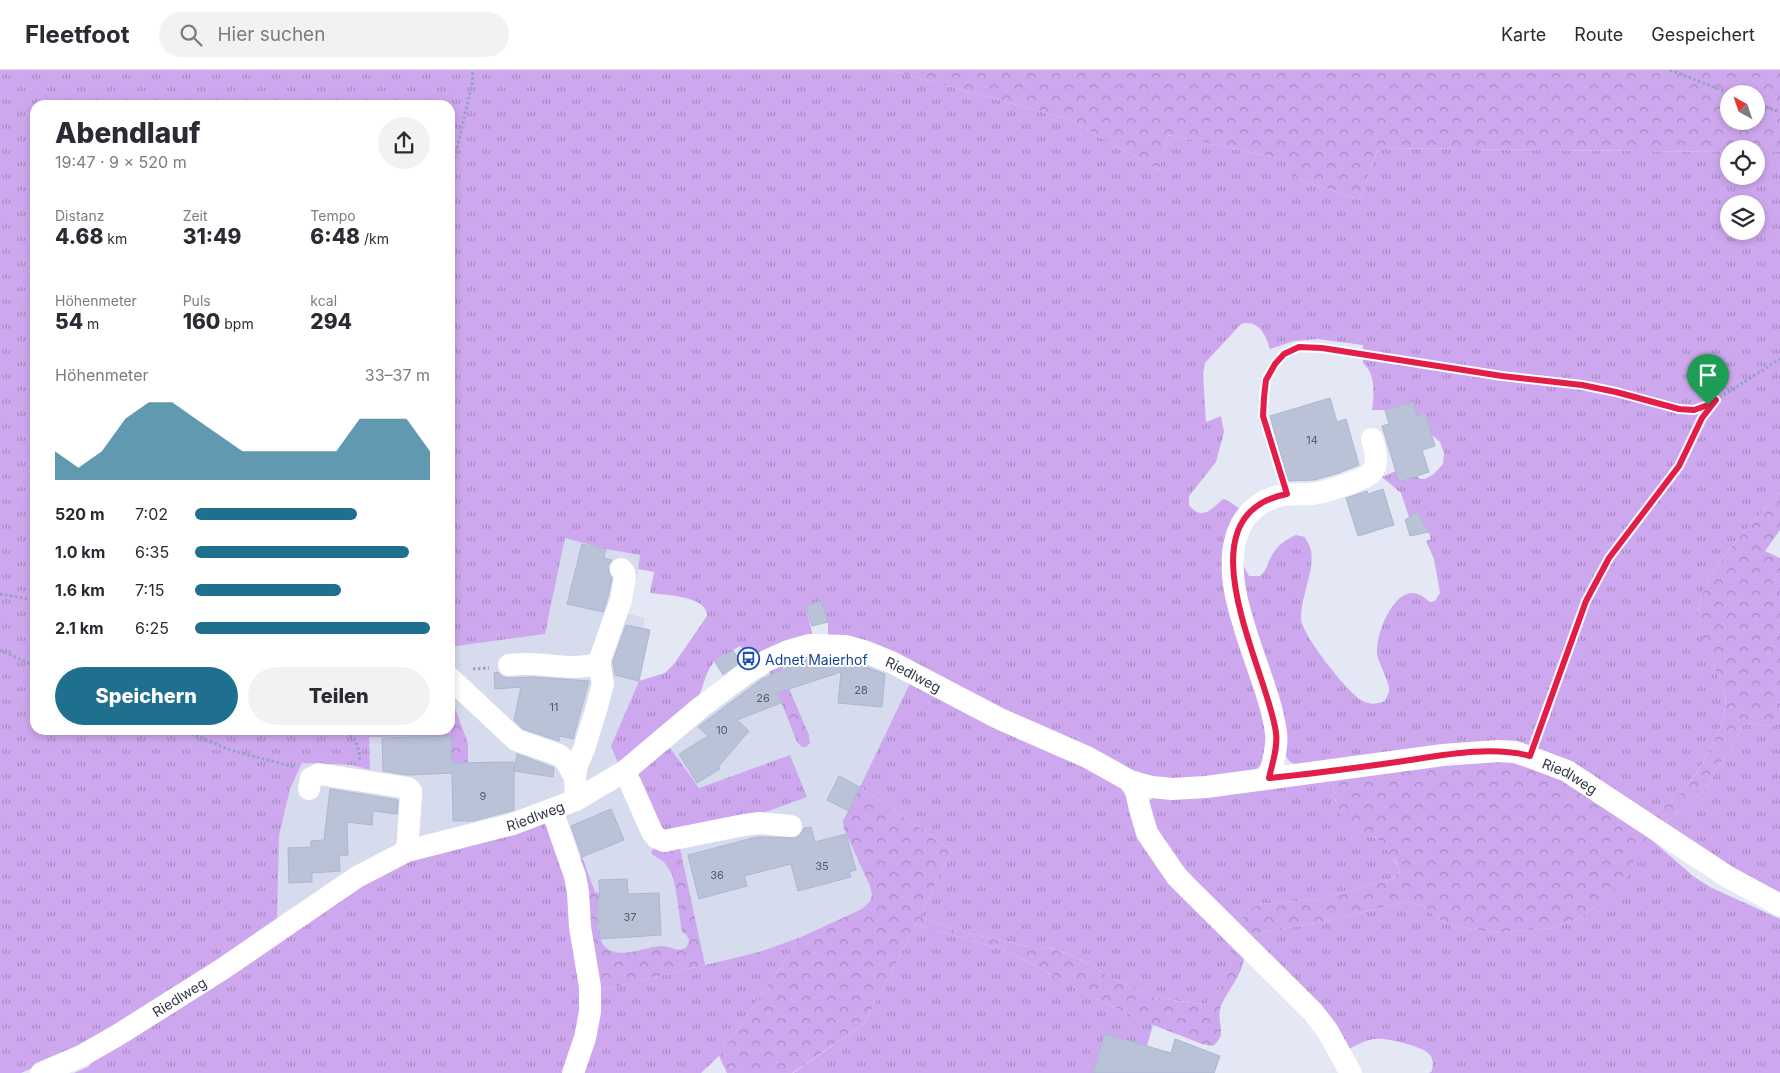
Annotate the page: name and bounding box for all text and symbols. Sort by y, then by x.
search box [159,12,509,57]
text: Fleetfoot [25,20,129,49]
icon: search [177,21,205,49]
text: Hier suchen [217,23,325,46]
text: Karte [1501,24,1546,45]
text: Route [1574,24,1623,45]
text: Gespeichert [1651,24,1755,45]
north arrow [1720,85,1765,130]
map controls [1720,85,1765,240]
text: Abendlauf [55,116,201,150]
button: share [378,117,430,169]
button: locate [1720,140,1765,185]
text: 19:47 · 9 × 520 m [55,152,187,172]
button: layers [1720,195,1765,240]
text: Distanz [55,207,104,224]
text: Zeit [183,207,208,224]
text: Tempo [310,207,356,224]
text: 4.68 [55,224,103,249]
text: 31:49 [183,224,241,249]
text: 6:48 [310,224,360,249]
text: km [103,230,127,247]
text: /km [360,230,389,247]
text: Höhenmeter [55,292,137,309]
text: Puls [183,292,211,309]
text: kcal [310,292,337,309]
text: 54 [55,309,83,334]
text: 160 [183,309,220,334]
text: 294 [310,309,352,334]
text: m [83,315,99,332]
text: bpm [220,315,254,332]
pin [1687,354,1729,405]
icon: arrive [1694,361,1722,389]
text: Höhenmeter [55,365,149,385]
text: 33–37 m [365,365,430,385]
house number: 14 [1306,433,1318,447]
text: 520 m [55,504,104,524]
text: 7:02 [135,504,168,524]
text: 1.0 km [55,542,105,562]
text: 6:35 [135,542,169,562]
text: 1.6 km [55,580,105,600]
text: 7:15 [135,580,164,600]
text: 2.1 km [55,618,104,638]
text: 6:25 [135,618,169,638]
bus stop icon: Adnet Maierhof [737,647,761,671]
place label: Adnet Maierhof [765,651,868,668]
street label: Riedlweg [883,652,944,695]
button: Speichern [55,667,238,725]
button: Teilen [248,667,430,725]
house number: 28 [854,683,868,697]
house number: 26 [756,691,770,705]
house number: 11 [550,700,558,714]
house number: 10 [716,723,728,737]
street label: Riedlweg [1540,754,1601,797]
house number: 9 [480,789,487,803]
street label: Riedlweg [505,797,566,834]
house number: 35 [815,859,829,873]
house number: 36 [710,868,724,882]
house number: 37 [623,910,637,924]
street label: Riedlweg [149,973,209,1020]

